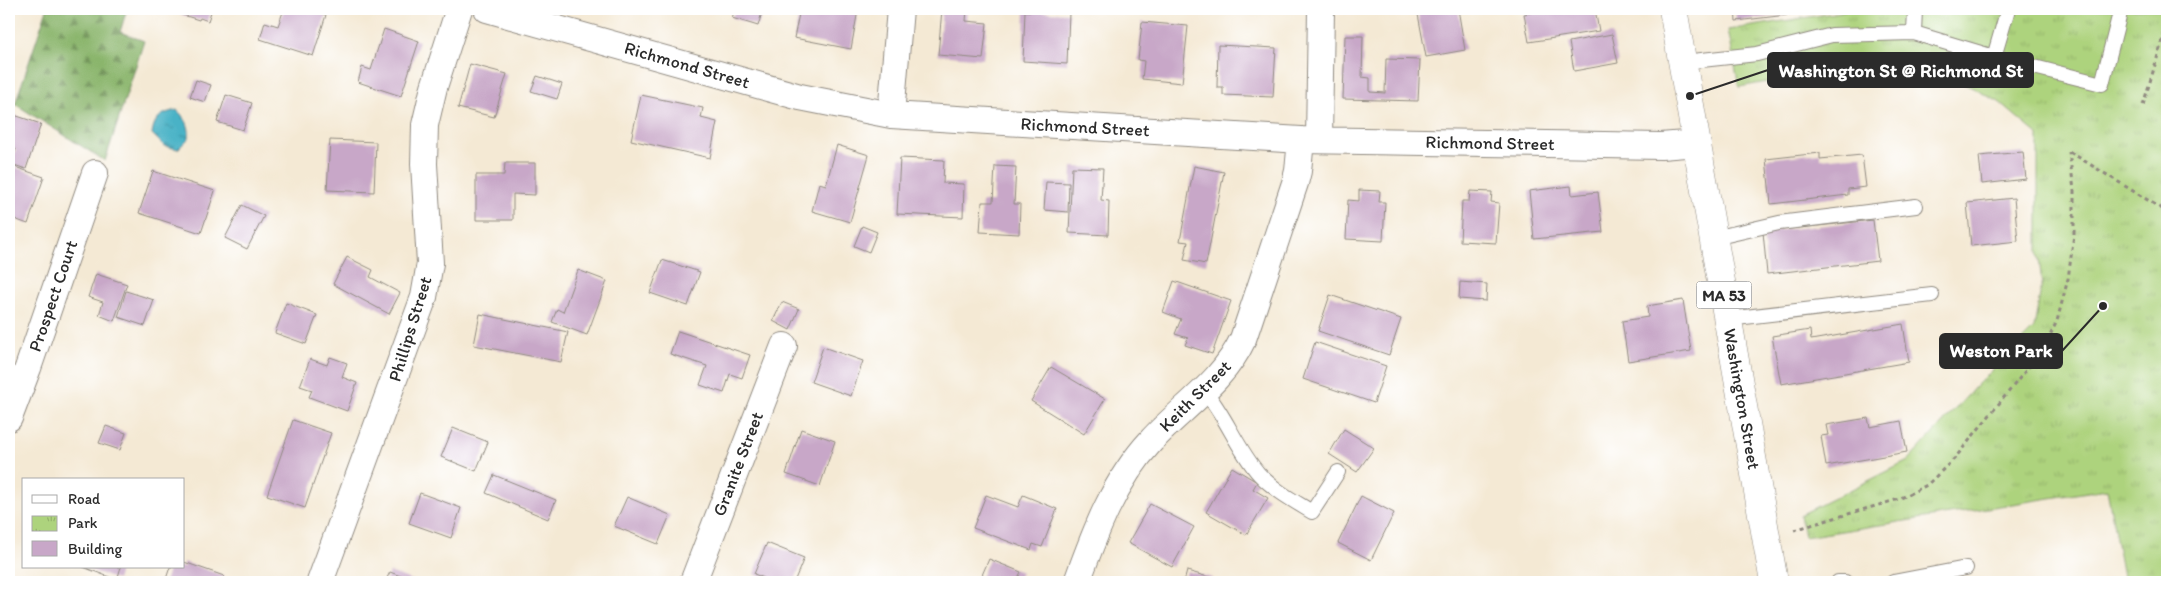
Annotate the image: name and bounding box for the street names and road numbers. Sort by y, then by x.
street label: Richmond Street [622,37,752,93]
street label: Richmond Street [1020,113,1150,141]
street label: Richmond Street [1425,131,1555,155]
street label: Prospect Court [24,237,82,355]
street label: Phillips Street [384,273,437,384]
road number: MA 53 [1696,282,1752,308]
street label: Washington Street [1719,327,1765,472]
street label: Keith Street [1155,355,1236,436]
street label: Granite Street [708,408,768,519]

